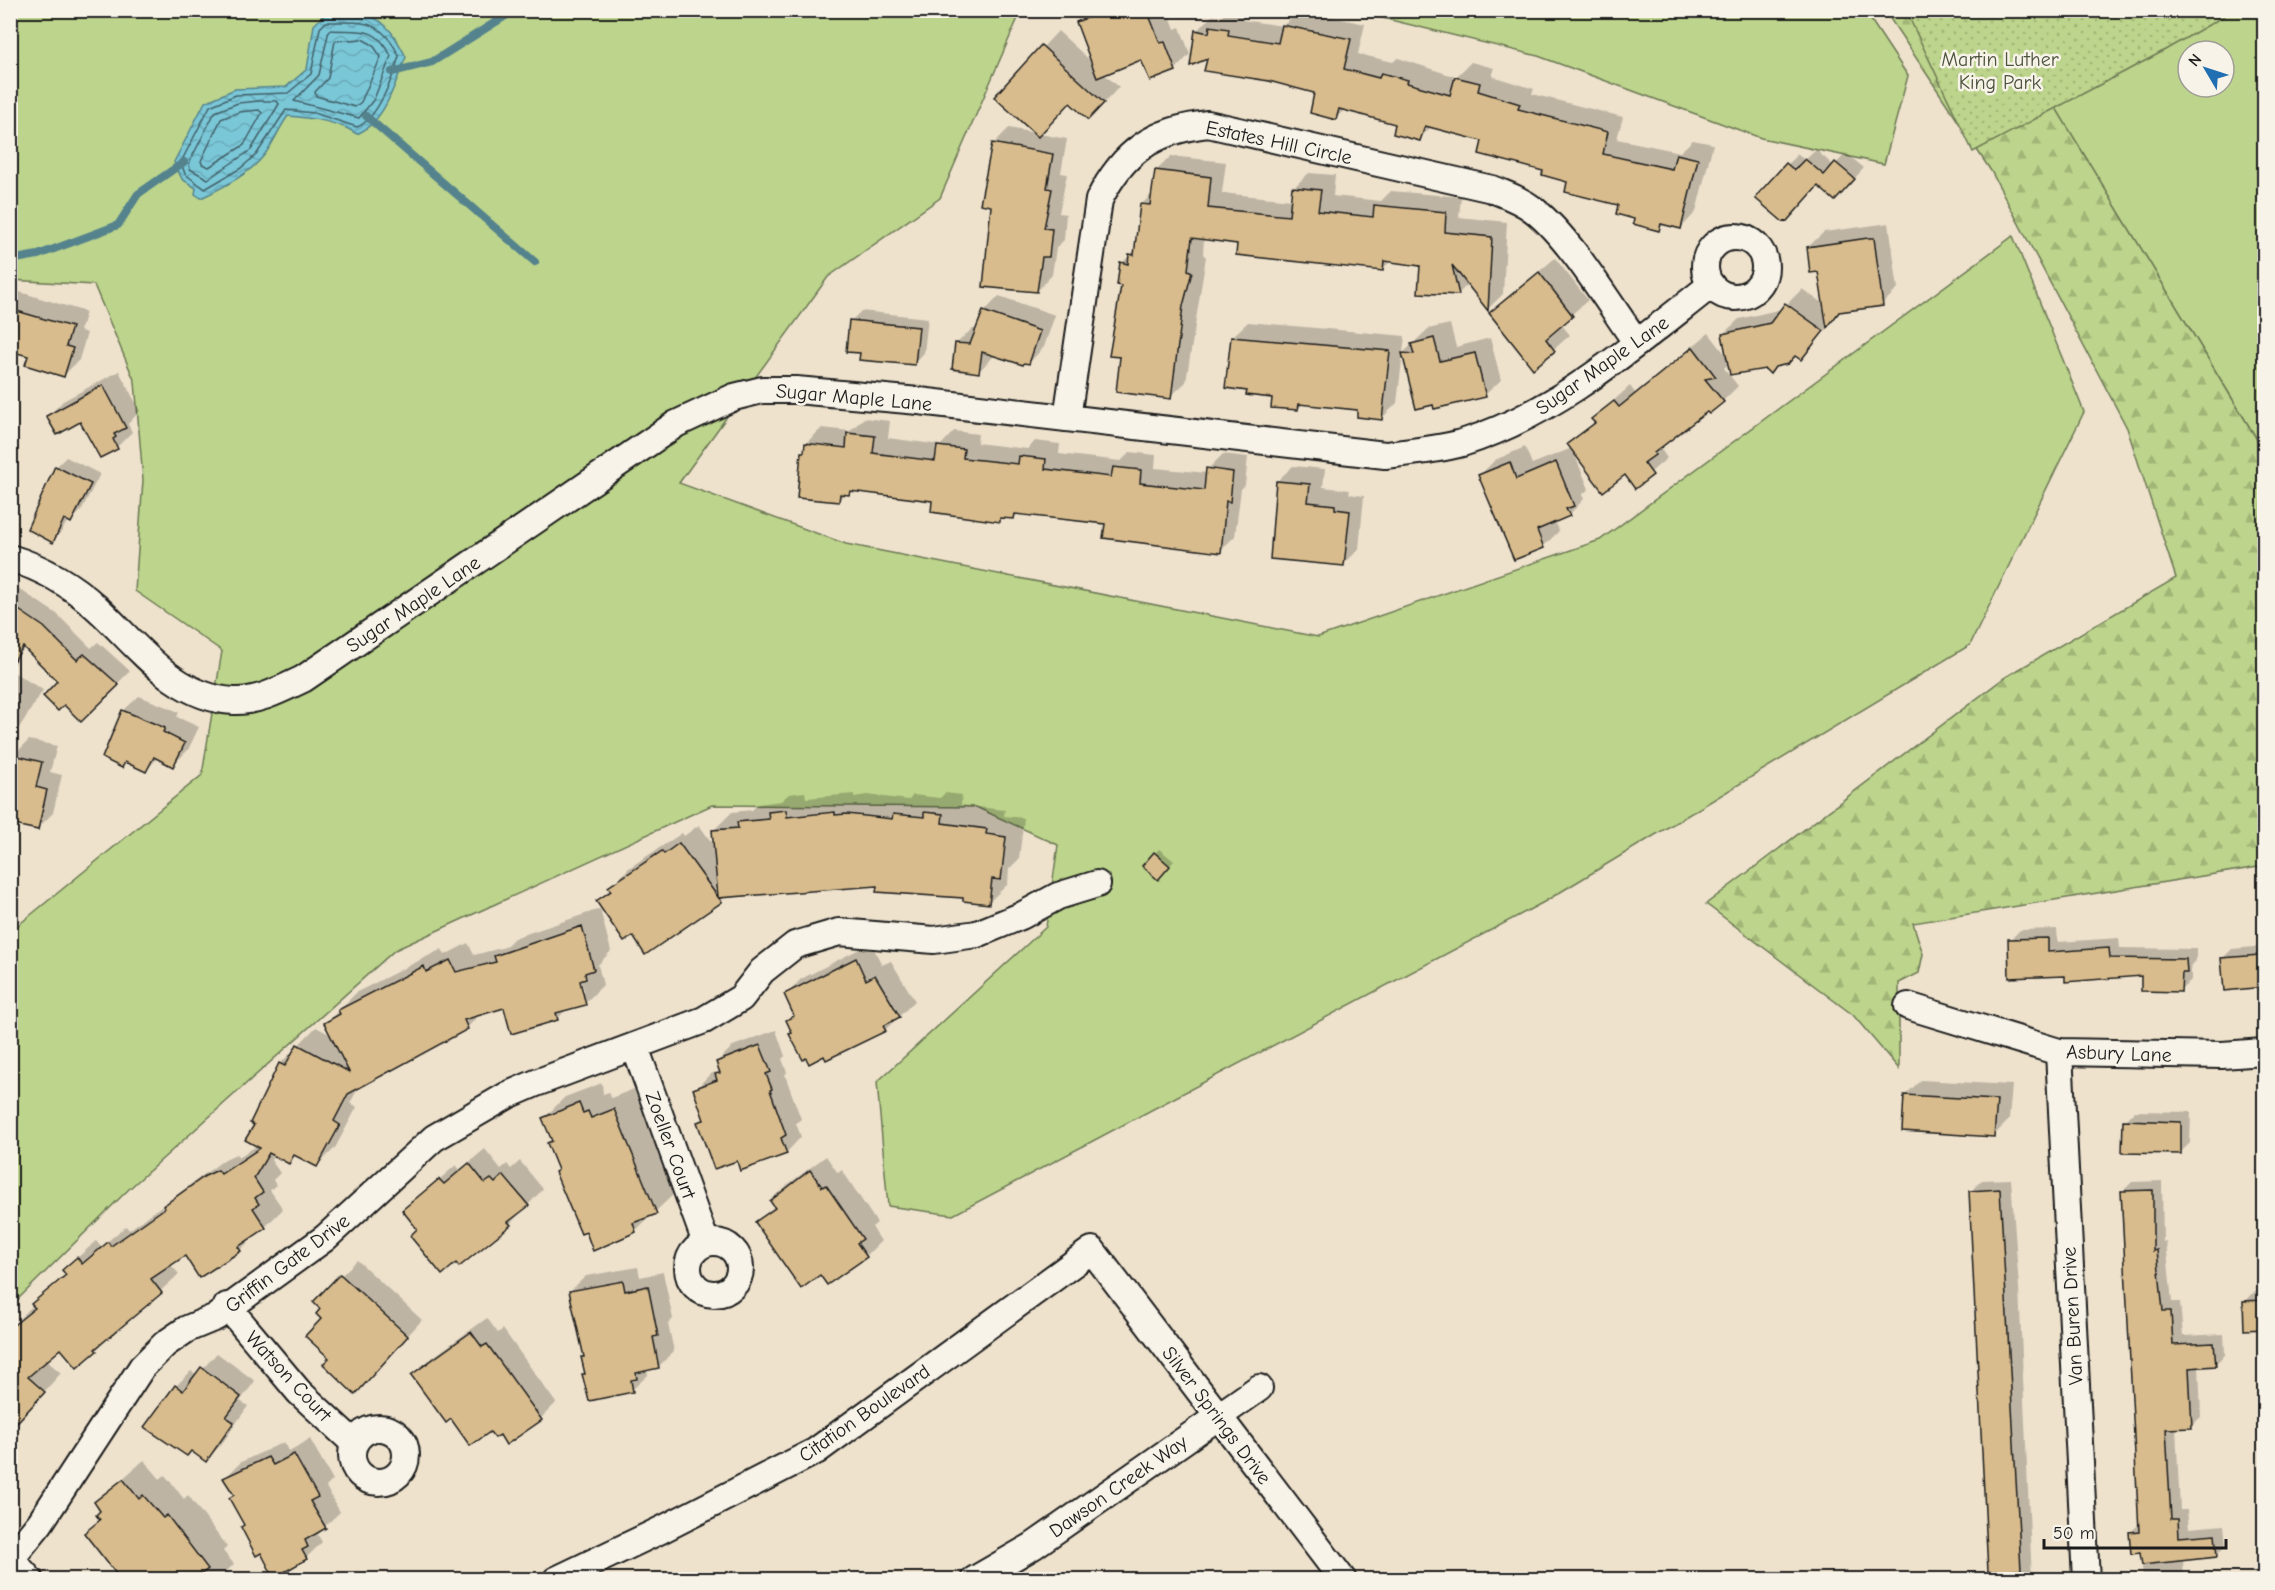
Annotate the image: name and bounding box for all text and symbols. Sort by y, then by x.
north arrow [2176,39,2236,99]
park label: Martin Luther King Park [1941,48,2059,94]
text: N [2185,50,2205,70]
street label: Estates Hill Circle [1204,116,1354,169]
street label: Sugar Maple Lane [1532,311,1673,420]
street label: Sugar Maple Lane [775,379,933,416]
street label: Sugar Maple Lane [342,551,485,658]
street label: Asbury Lane [2066,1040,2172,1067]
street label: Zoeller Court [641,1088,701,1203]
street label: Griffin Gate Drive [221,1209,354,1318]
street label: Van Buren Drive [2057,1246,2088,1386]
street label: Watson Court [241,1326,337,1427]
street label: Silver Springs Drive [1157,1342,1276,1489]
street label: Citation Boulevard [794,1360,934,1467]
street label: Dawson Creek Way [1045,1430,1192,1543]
scale bar [2044,1512,2226,1550]
text: 50 m [2053,1523,2095,1544]

